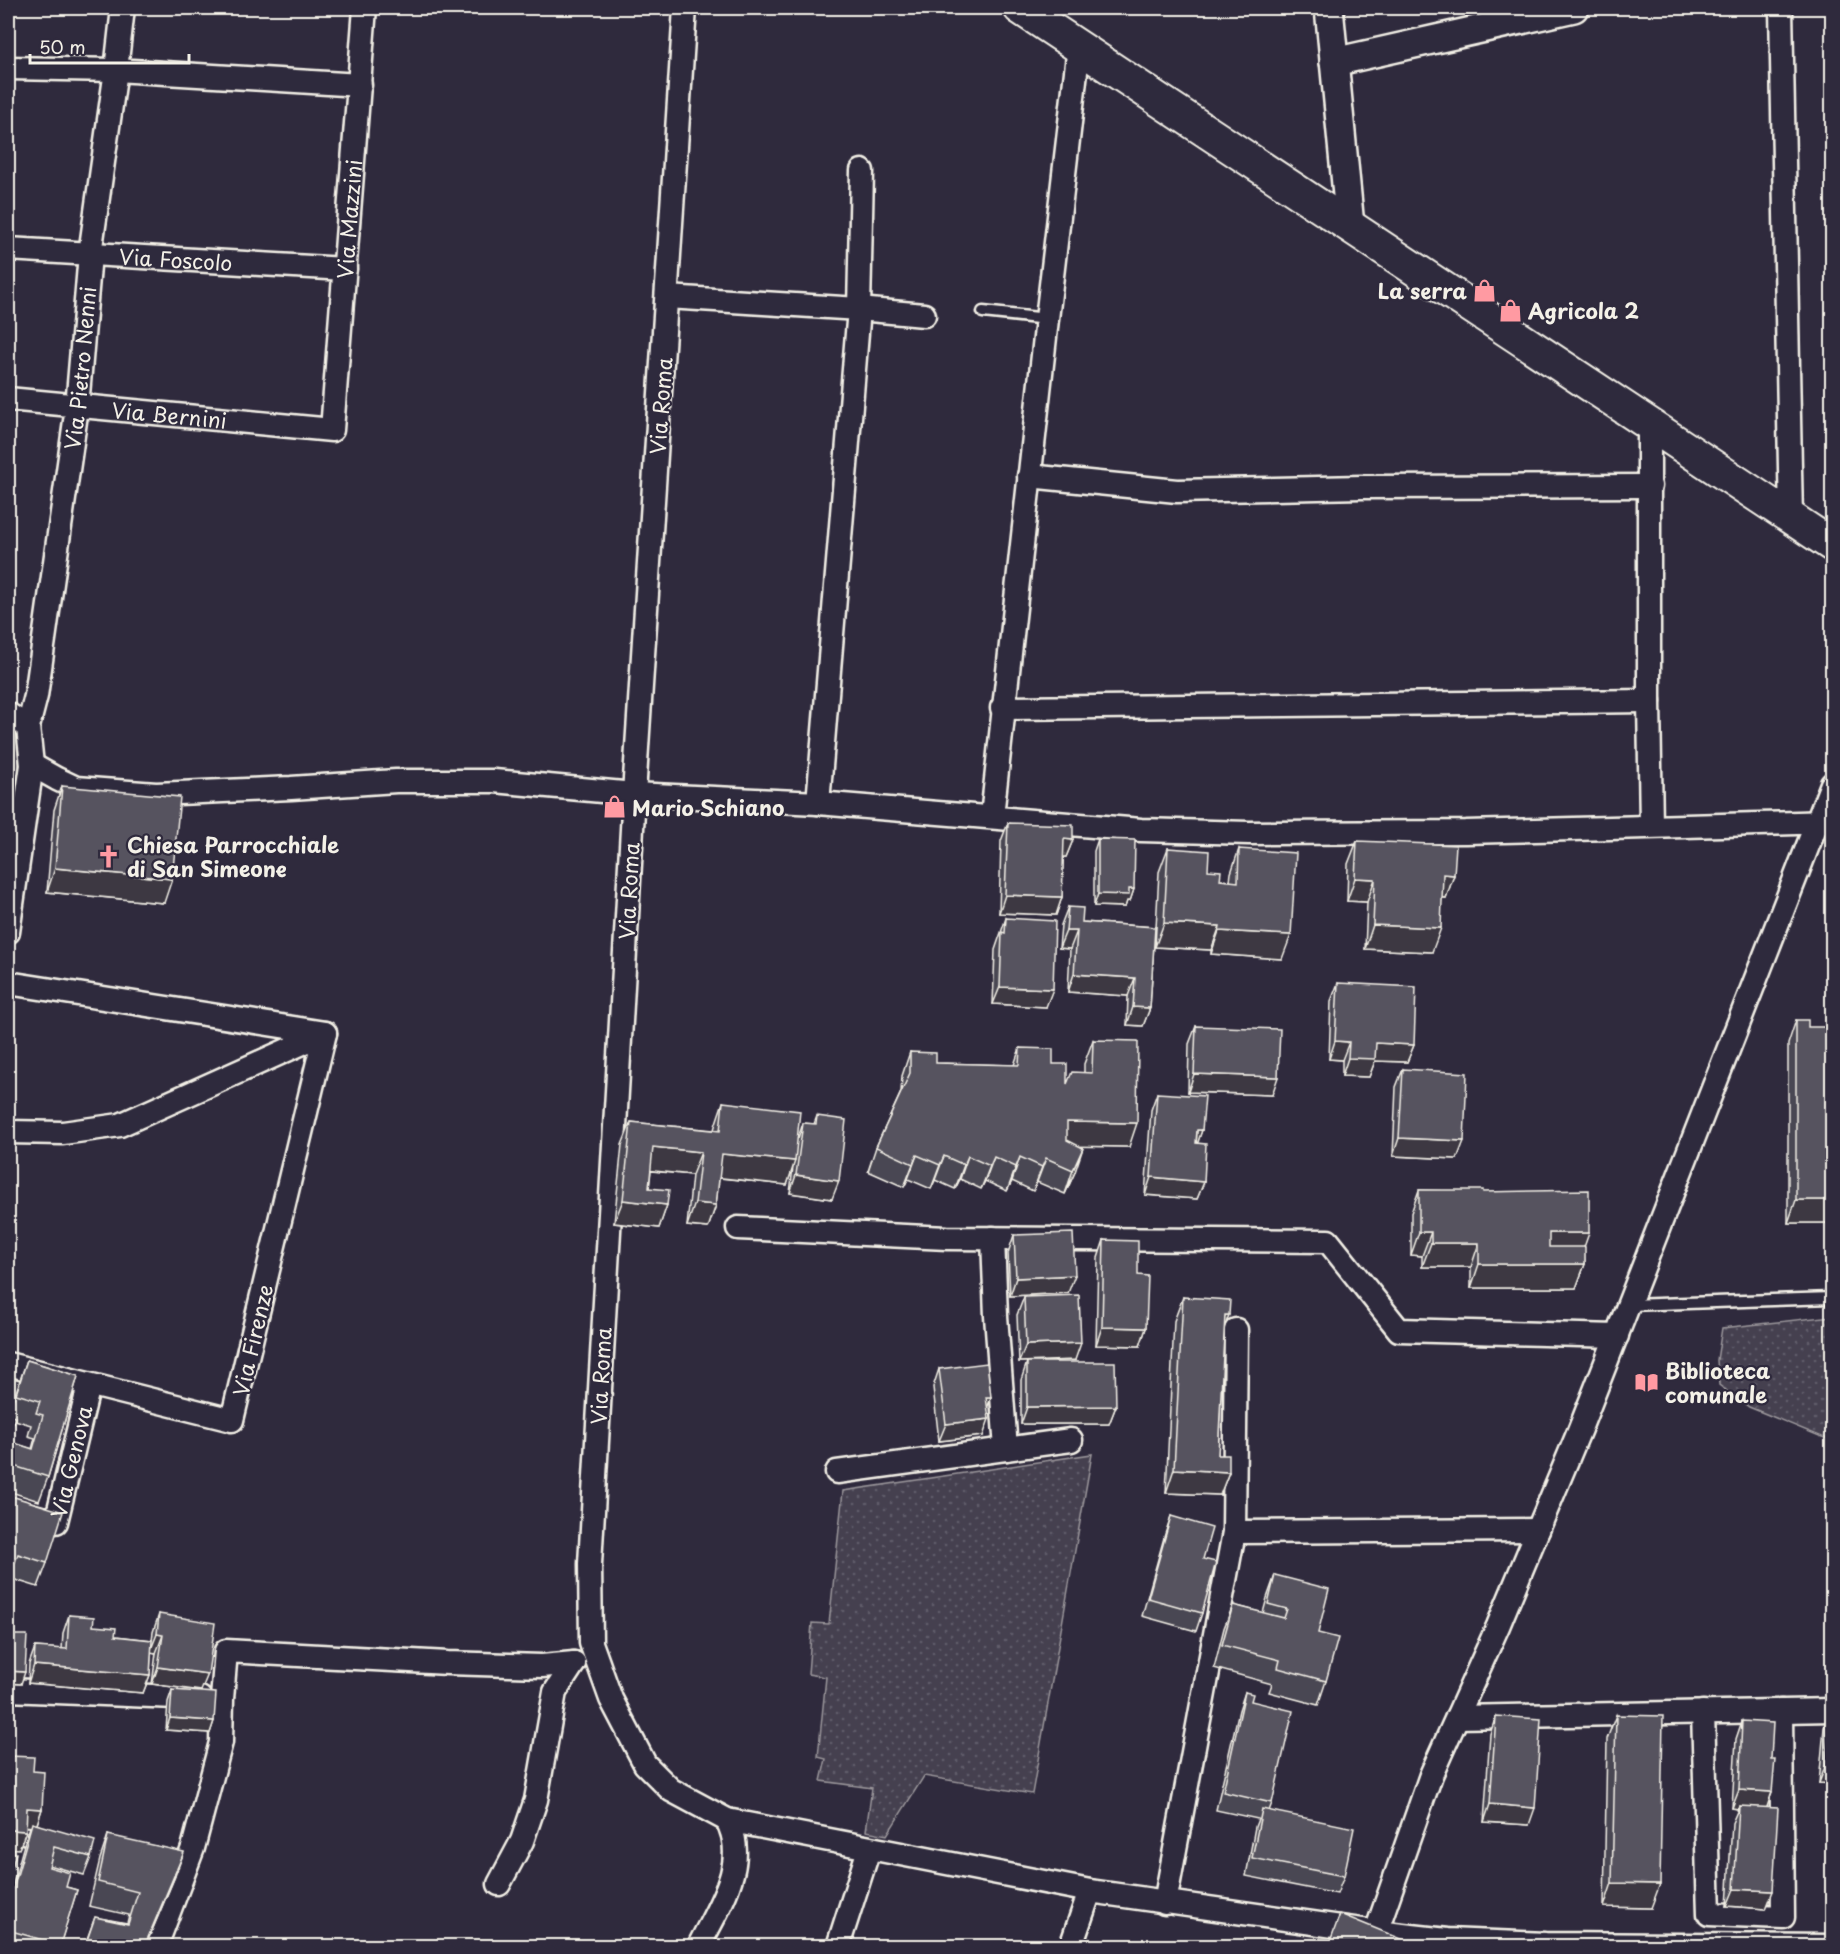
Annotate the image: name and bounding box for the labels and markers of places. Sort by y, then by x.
place label: La serra [1378,274,1467,306]
shop icon: La serra [1472,277,1498,303]
place label: Agricola 2 [1528,294,1639,326]
shop icon: Agricola 2 [1497,297,1523,323]
place label: Mario Schiano [632,791,784,823]
shop icon: Mario Schiano [601,794,627,820]
place label: Chiesa Parrocchiale di San Simeone [127,828,339,884]
church icon: Chiesa Parrocchiale di San Simeone [96,843,122,869]
place label: Biblioteca comunale [1665,1354,1770,1410]
library icon: Biblioteca comunale [1634,1369,1660,1395]

